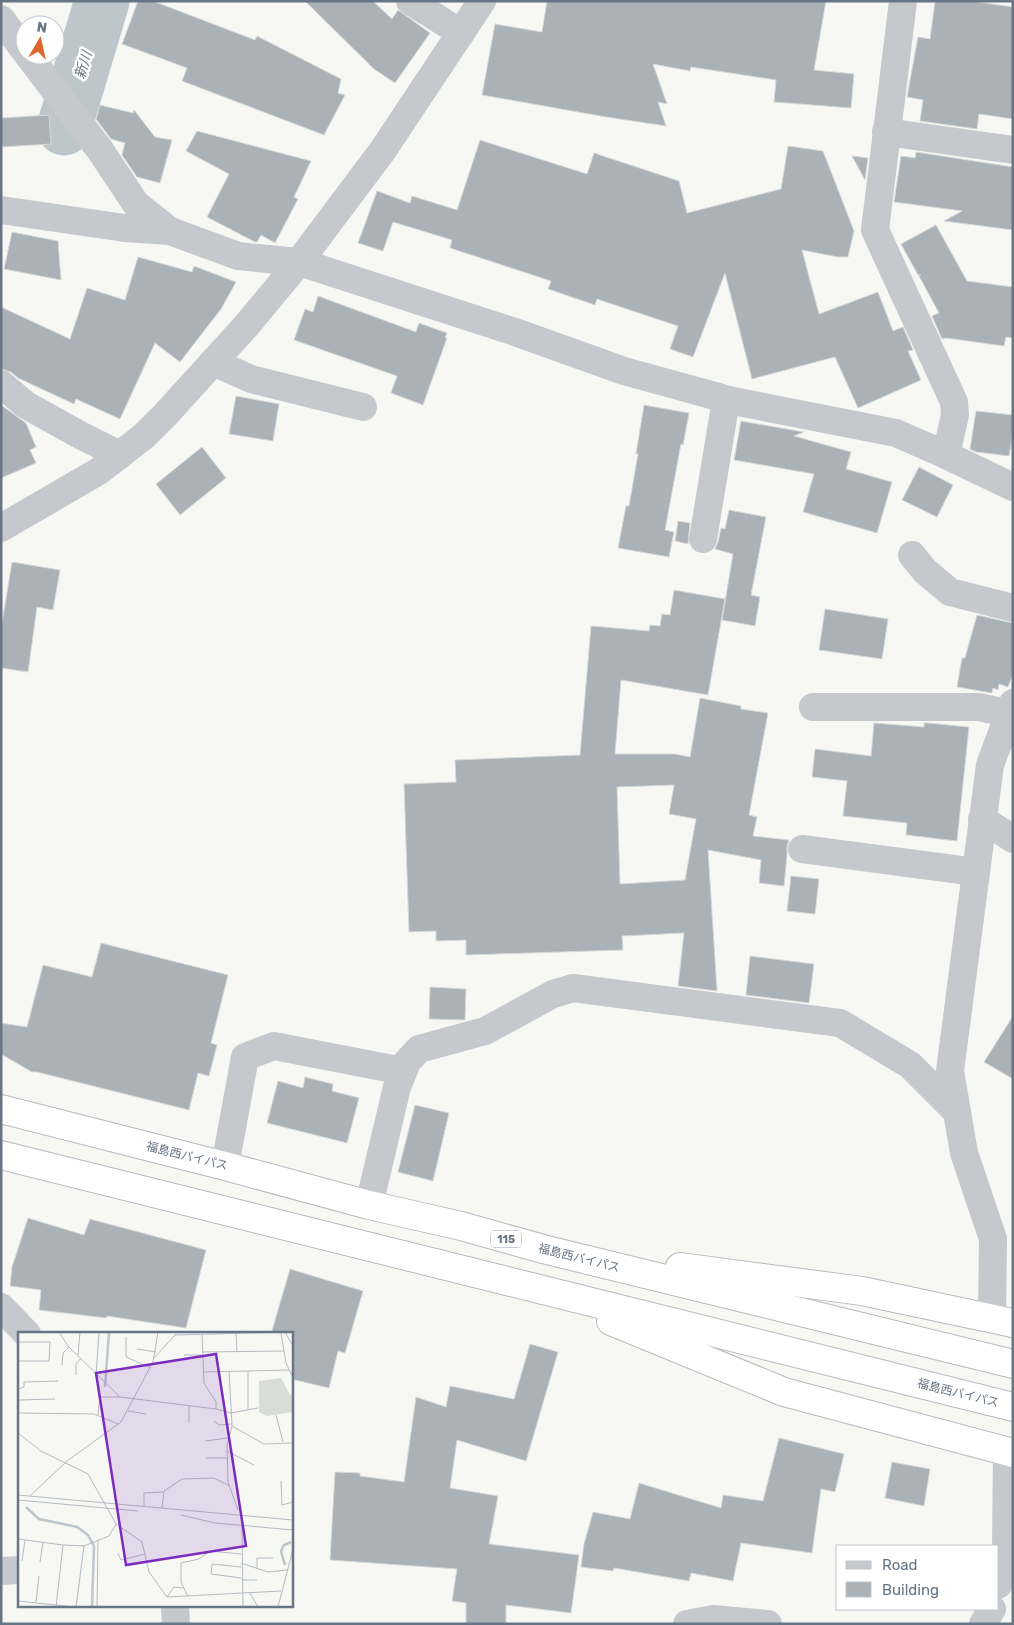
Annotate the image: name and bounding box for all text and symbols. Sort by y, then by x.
north arrow [15,15,65,65]
text: N [36,18,48,37]
water label: 新川 [71,47,96,81]
street label: 福島西バイパス [145,1139,229,1173]
road number: 115 [491,1230,521,1248]
street label: 福島西バイパス [537,1241,621,1275]
inset map [18,1332,292,1608]
street label: 福島西バイパス [916,1376,1000,1410]
legend [836,1545,999,1610]
text: Road [882,1556,918,1574]
text: Building [882,1581,939,1599]

